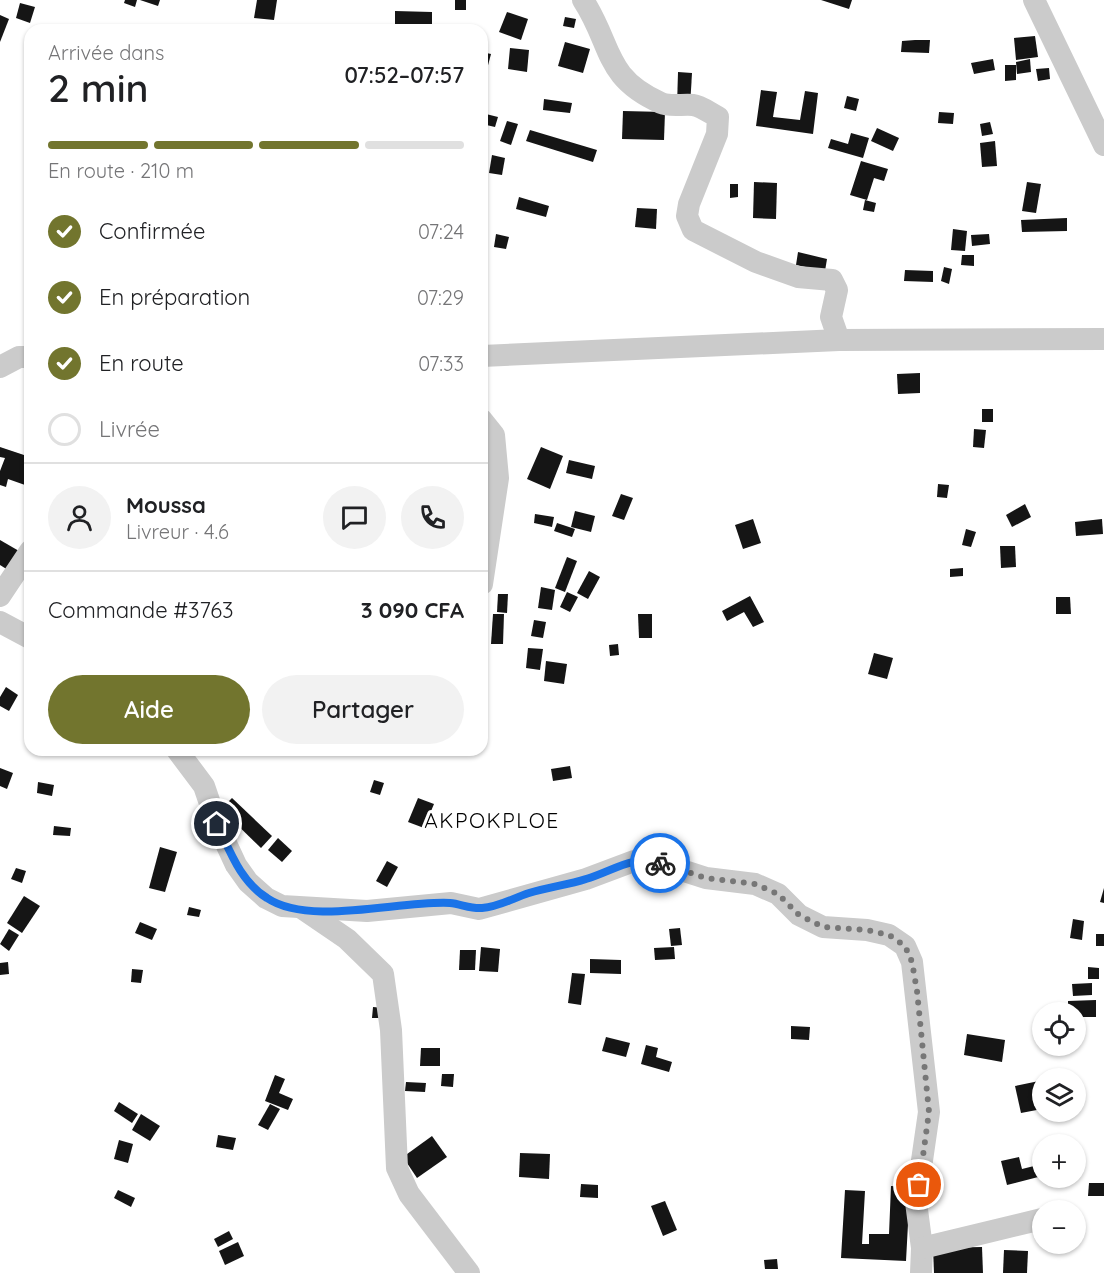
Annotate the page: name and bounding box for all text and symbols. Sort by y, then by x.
text: Arrivée dans [48,40,164,65]
text: 07:52–07:57 [344,61,464,89]
text: 2 min [48,63,149,112]
text: En route · 210 m [48,158,194,183]
icon: check [48,215,81,248]
text: Confirmée [99,217,205,245]
text: 07:24 [418,219,464,244]
icon: check [48,281,81,314]
text: En préparation [99,283,250,311]
text: 07:29 [417,285,464,310]
icon: check [48,347,81,380]
text: En route [99,349,184,377]
text: 07:33 [418,351,464,376]
text: Livrée [99,415,160,443]
button: person [48,486,111,549]
button: chat [323,486,386,549]
button: phone [401,486,464,549]
text: Moussa [126,491,206,519]
text: Livreur · 4.6 [126,519,229,544]
text: Commande #3763 [48,596,234,624]
text: 3 090 CFA [361,596,464,624]
button: Aide [48,675,250,744]
button: Partager [262,675,464,744]
pin [191,798,242,849]
icon: home [200,807,233,840]
district label: AKPOKPLOE [424,807,560,833]
courier [630,833,690,893]
icon: bike [644,847,677,880]
map controls [1032,1002,1086,1254]
button: locate [1032,1002,1086,1056]
button: layers [1032,1068,1086,1122]
button: + [1032,1134,1086,1188]
pin [893,1159,944,1210]
icon: bag [902,1168,935,1201]
button: − [1032,1200,1086,1254]

